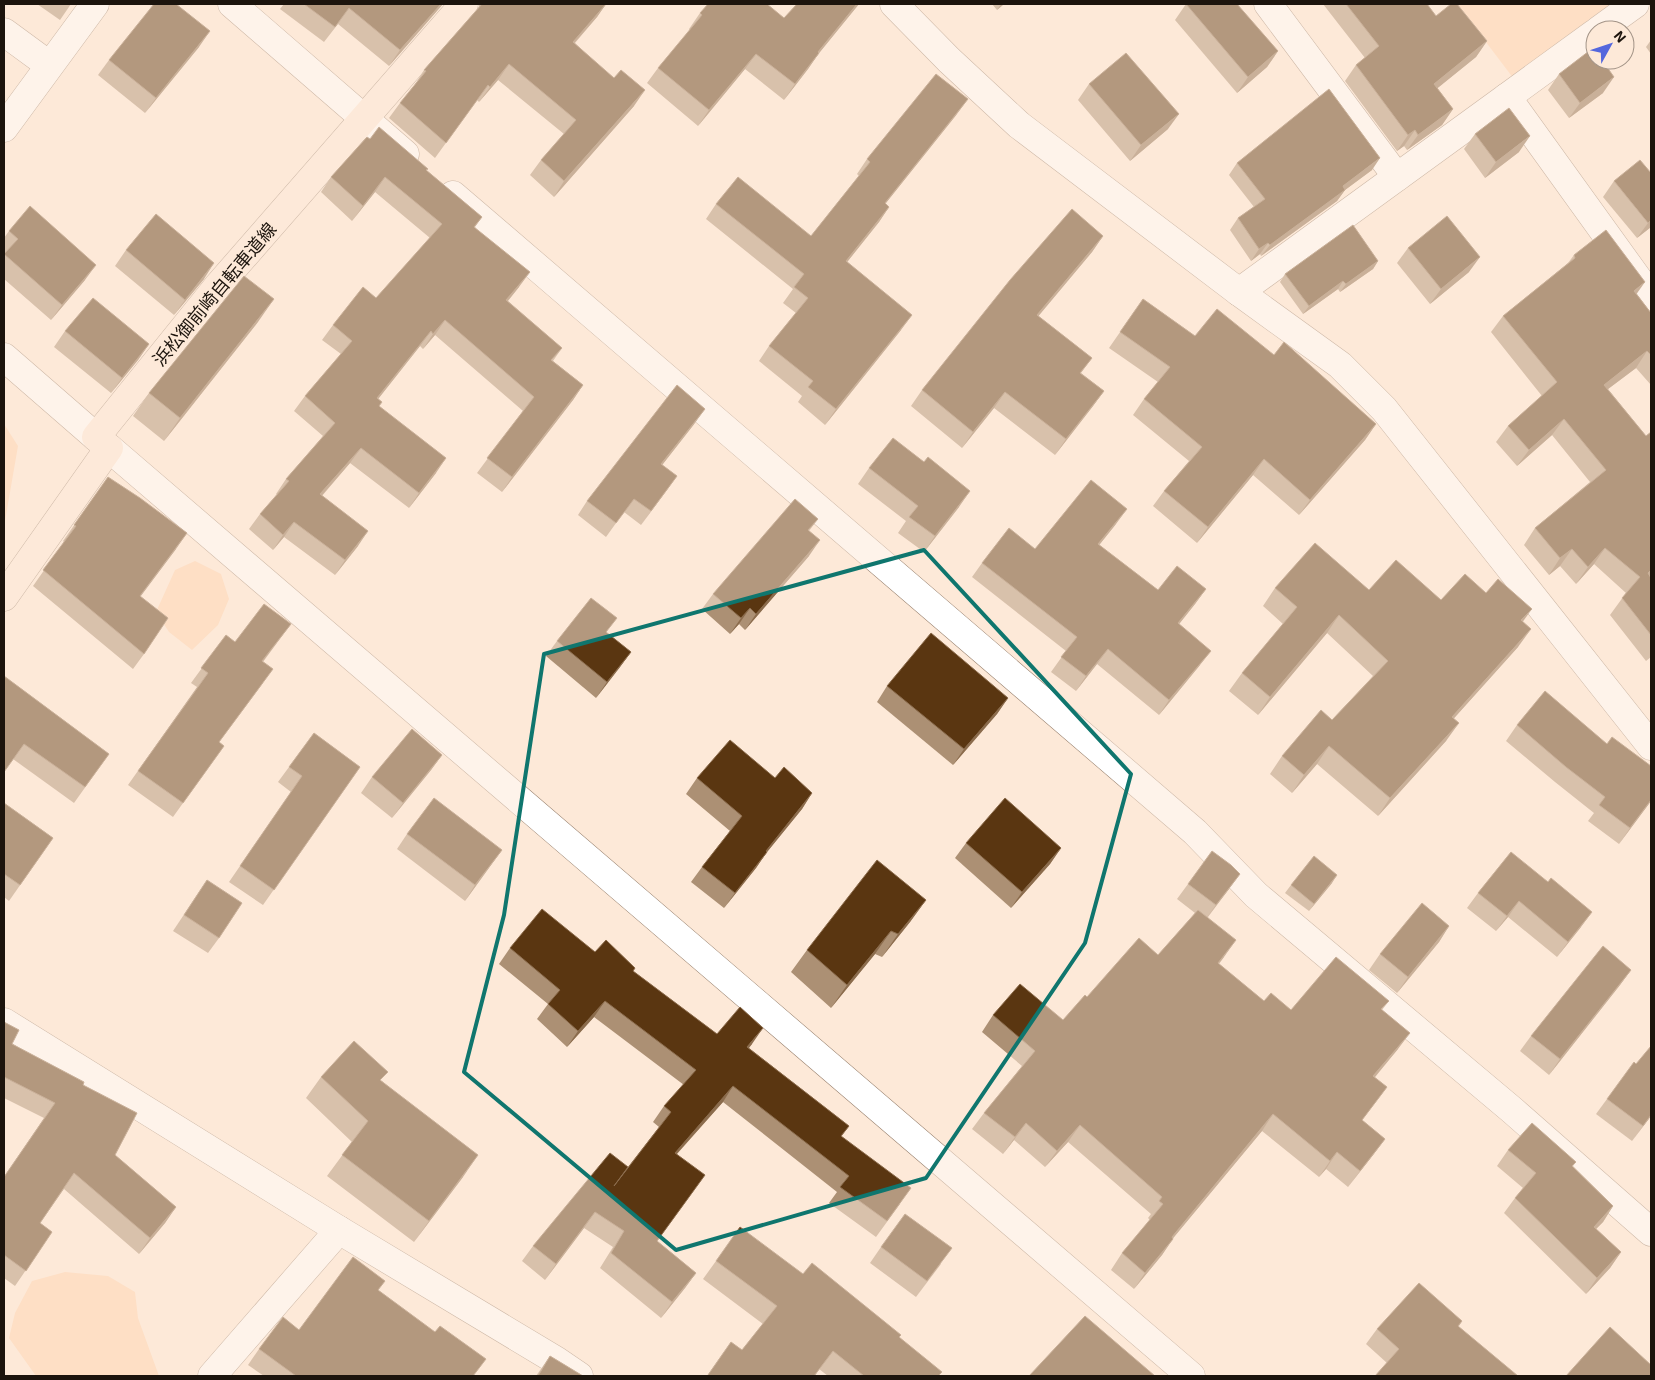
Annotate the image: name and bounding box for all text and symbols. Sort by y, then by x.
north arrow [1585,20,1635,70]
text: N [1611,27,1630,46]
street label: 浜松御前崎自転車道線 [148,218,280,370]

